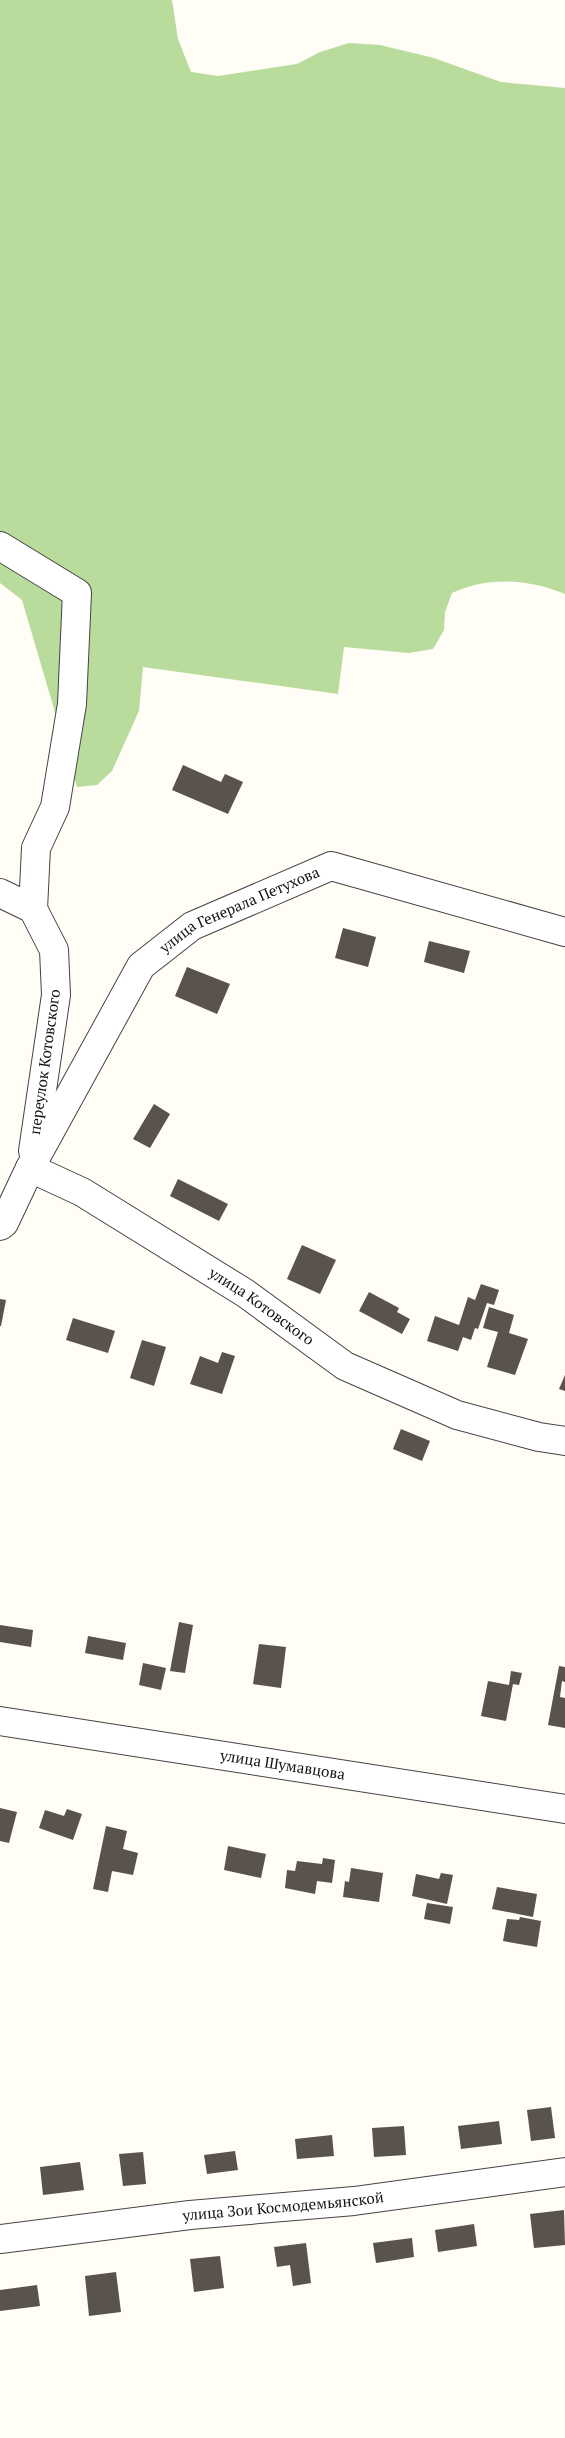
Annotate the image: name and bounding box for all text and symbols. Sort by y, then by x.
street label: улица Генерала Петухова [154,861,323,957]
street label: переулок Котовского [24,988,64,1136]
street label: улица Котовского [205,1262,319,1349]
street label: улица Шумавцова [218,1744,347,1784]
street label: улица Зои Космодемьянской [180,2186,385,2225]

